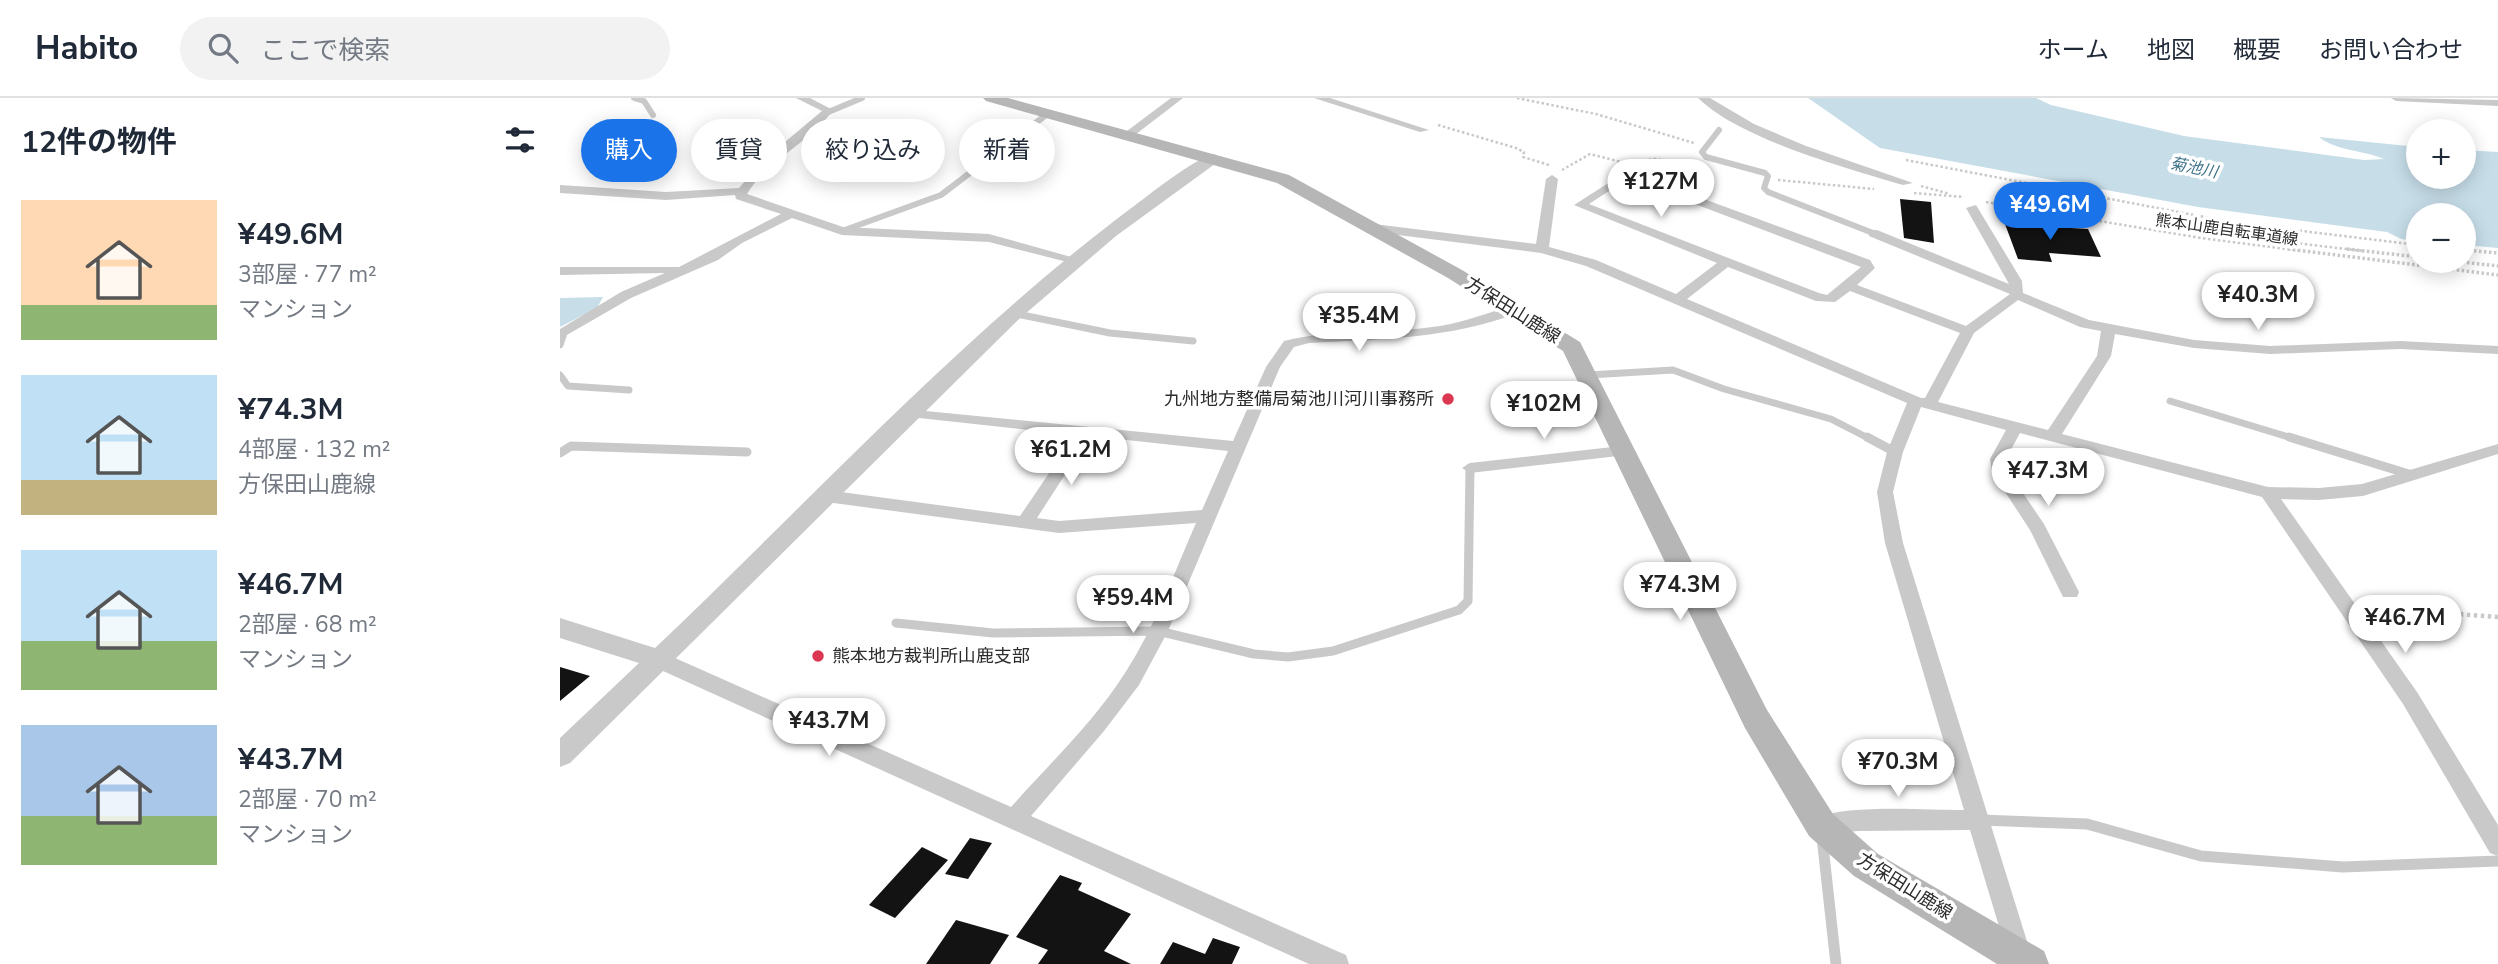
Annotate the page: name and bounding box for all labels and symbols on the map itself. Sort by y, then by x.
water label: 菊池川 [2168,153,2221,184]
pin: ¥127M [1612,159,1710,219]
pin: ¥49.6M [1993,183,2107,242]
street label: 熊本山鹿自転車道線 [2154,209,2300,251]
street label: 方保田山鹿線 [1461,271,1565,349]
pin: ¥40.3M [2201,272,2315,332]
pin: ¥35.4M [1302,294,1416,353]
pin: ¥102M [1495,382,1593,441]
place label: 九州地方整備局菊池川河川事務所 [1164,387,1434,411]
marker: 九州地方整備局菊池川河川事務所 [1440,391,1456,407]
pin: ¥61.2M [1014,428,1128,487]
pin: ¥47.3M [1991,448,2105,508]
pin: ¥74.3M [1623,562,1737,622]
pin: ¥59.4M [1076,575,1190,635]
pin: ¥46.7M [2348,596,2462,655]
place label: 熊本地方裁判所山鹿支部 [832,644,1030,668]
marker: 熊本地方裁判所山鹿支部 [810,648,826,664]
pin: ¥43.7M [772,698,886,758]
pin: ¥70.3M [1841,740,1955,799]
street label: 方保田山鹿線 [1853,847,1957,925]

